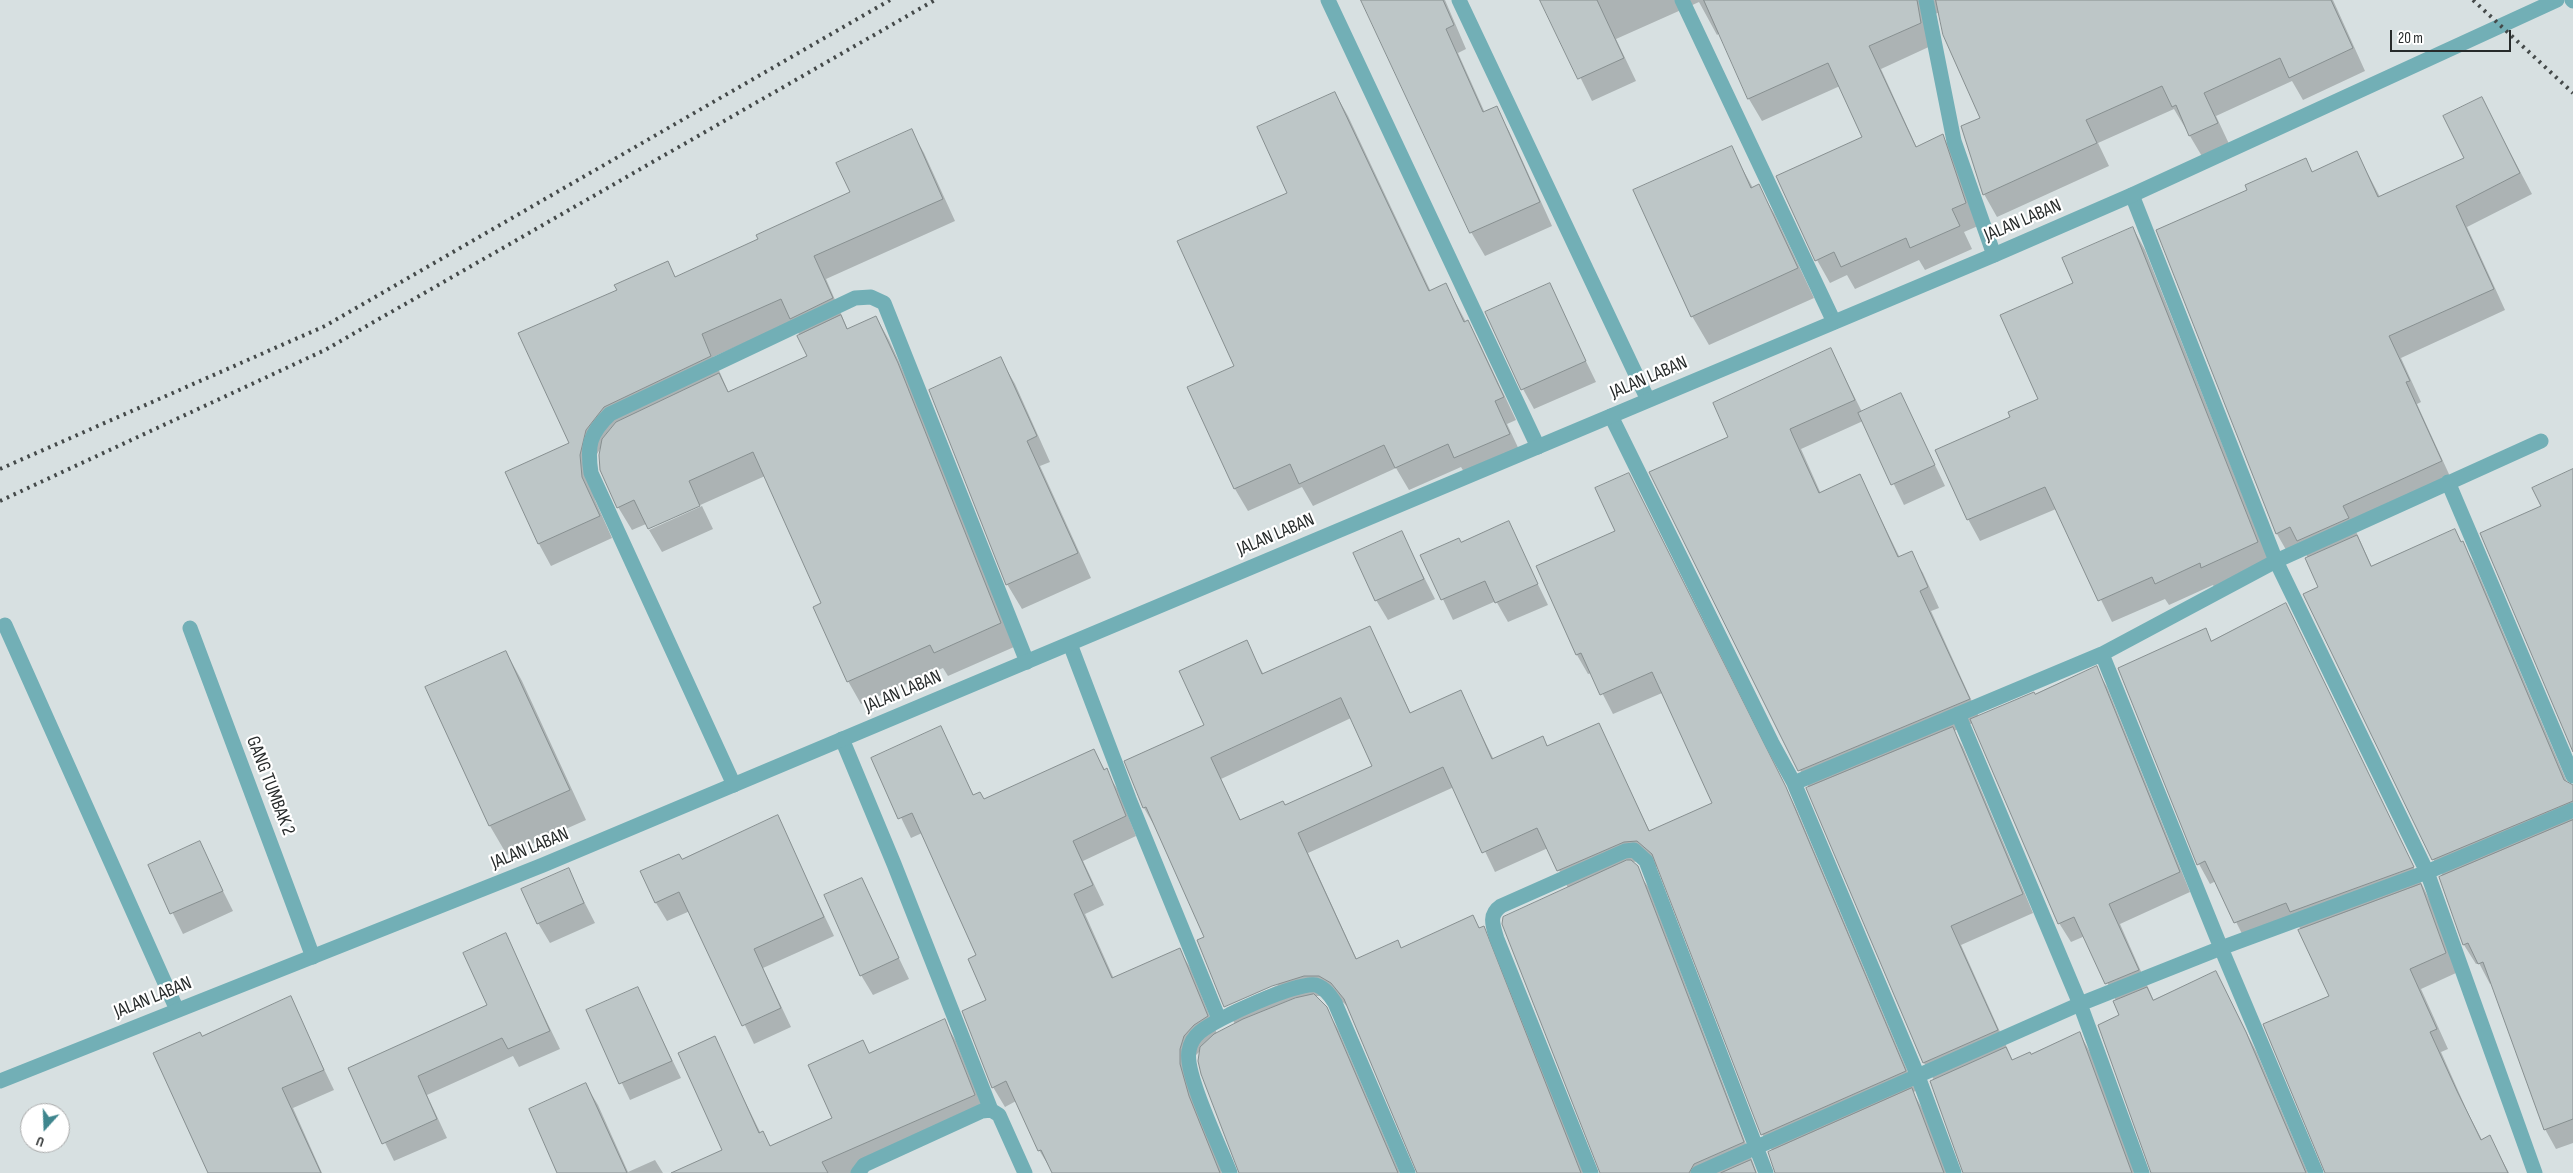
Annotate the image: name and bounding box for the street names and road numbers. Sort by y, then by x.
street label: JALAN LABAN [1981,195,2065,247]
street label: JALAN LABAN [1607,352,1691,404]
street label: JALAN LABAN [1234,509,1318,561]
street label: JALAN LABAN [861,666,945,718]
street label: GANG TUMBAK 2 [241,733,299,839]
street label: JALAN LABAN [488,823,572,875]
street label: JALAN LABAN [111,972,195,1024]

